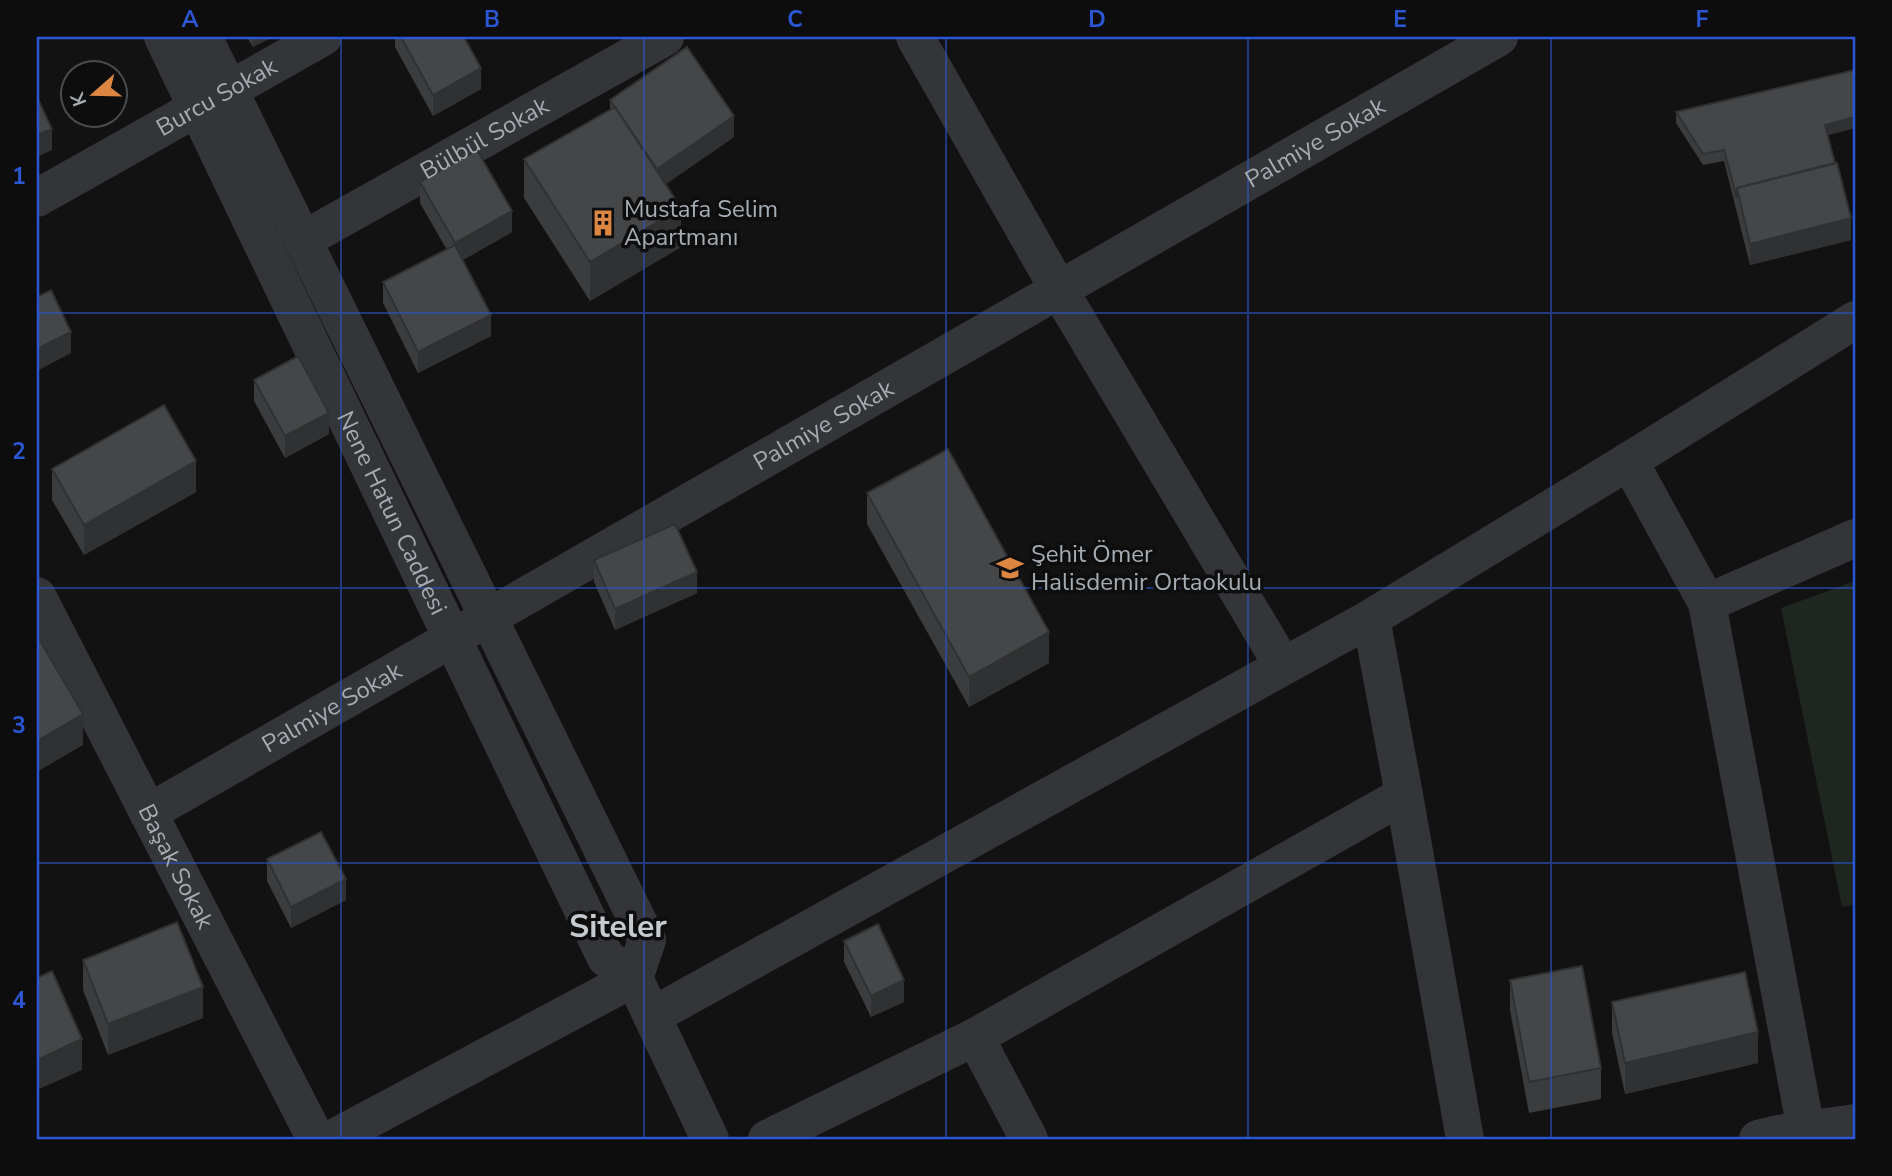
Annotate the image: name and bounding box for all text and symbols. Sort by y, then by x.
text: A [181,4,199,35]
text: B [484,4,500,35]
text: C [787,4,803,35]
text: D [1088,4,1106,35]
text: E [1393,4,1407,35]
text: F [1696,4,1709,35]
street label: Burcu Sokak [150,50,283,144]
north arrow [60,60,130,130]
text: K [64,88,93,110]
street label: Bülbül Sokak [415,89,555,187]
street label: Palmiye Sokak [1239,89,1392,195]
text: 1 [12,161,26,192]
place label: Mustafa Selim Apartmanı [624,193,778,253]
building icon: Mustafa Selim Apartmanı [588,208,618,238]
street label: Palmiye Sokak [748,372,900,478]
street label: Nene Hatun Caddesi [329,406,454,620]
text: 2 [12,436,26,467]
place label: Şehit Ömer Halisdemir Ortaokulu [1031,538,1262,598]
school or university icon: Şehit Ömer Halisdemir Ortaokulu [995,553,1025,583]
street label: Palmiye Sokak [256,654,409,760]
text: 3 [12,710,26,741]
street label: Başak Sokak [131,799,222,935]
district label: Siteler [569,905,667,948]
text: 4 [12,985,26,1016]

